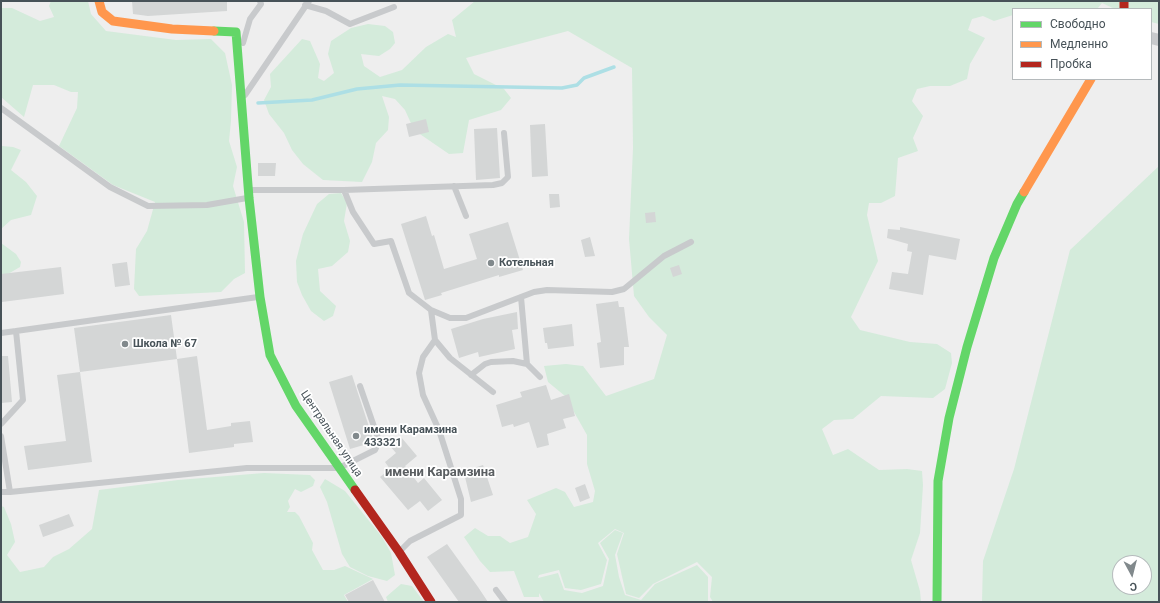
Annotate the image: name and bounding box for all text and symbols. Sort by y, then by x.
legend [1012,8,1152,80]
text: Свободно [1050,17,1106,31]
text: Медленно [1050,37,1108,51]
text: Пробка [1050,57,1092,71]
place label: Котельная [499,256,554,270]
marker: Котельная [486,258,496,268]
place label: Школа № 67 [133,337,197,351]
marker: Школа № 67 [120,339,130,349]
street label: Центральная улица [297,388,365,480]
place label: имени Карамзина 433321 [364,423,457,449]
marker: имени Карамзина 433321 [351,431,361,441]
district label: имени Карамзина [385,465,495,481]
north arrow [1112,555,1152,595]
text: С [1129,580,1138,593]

